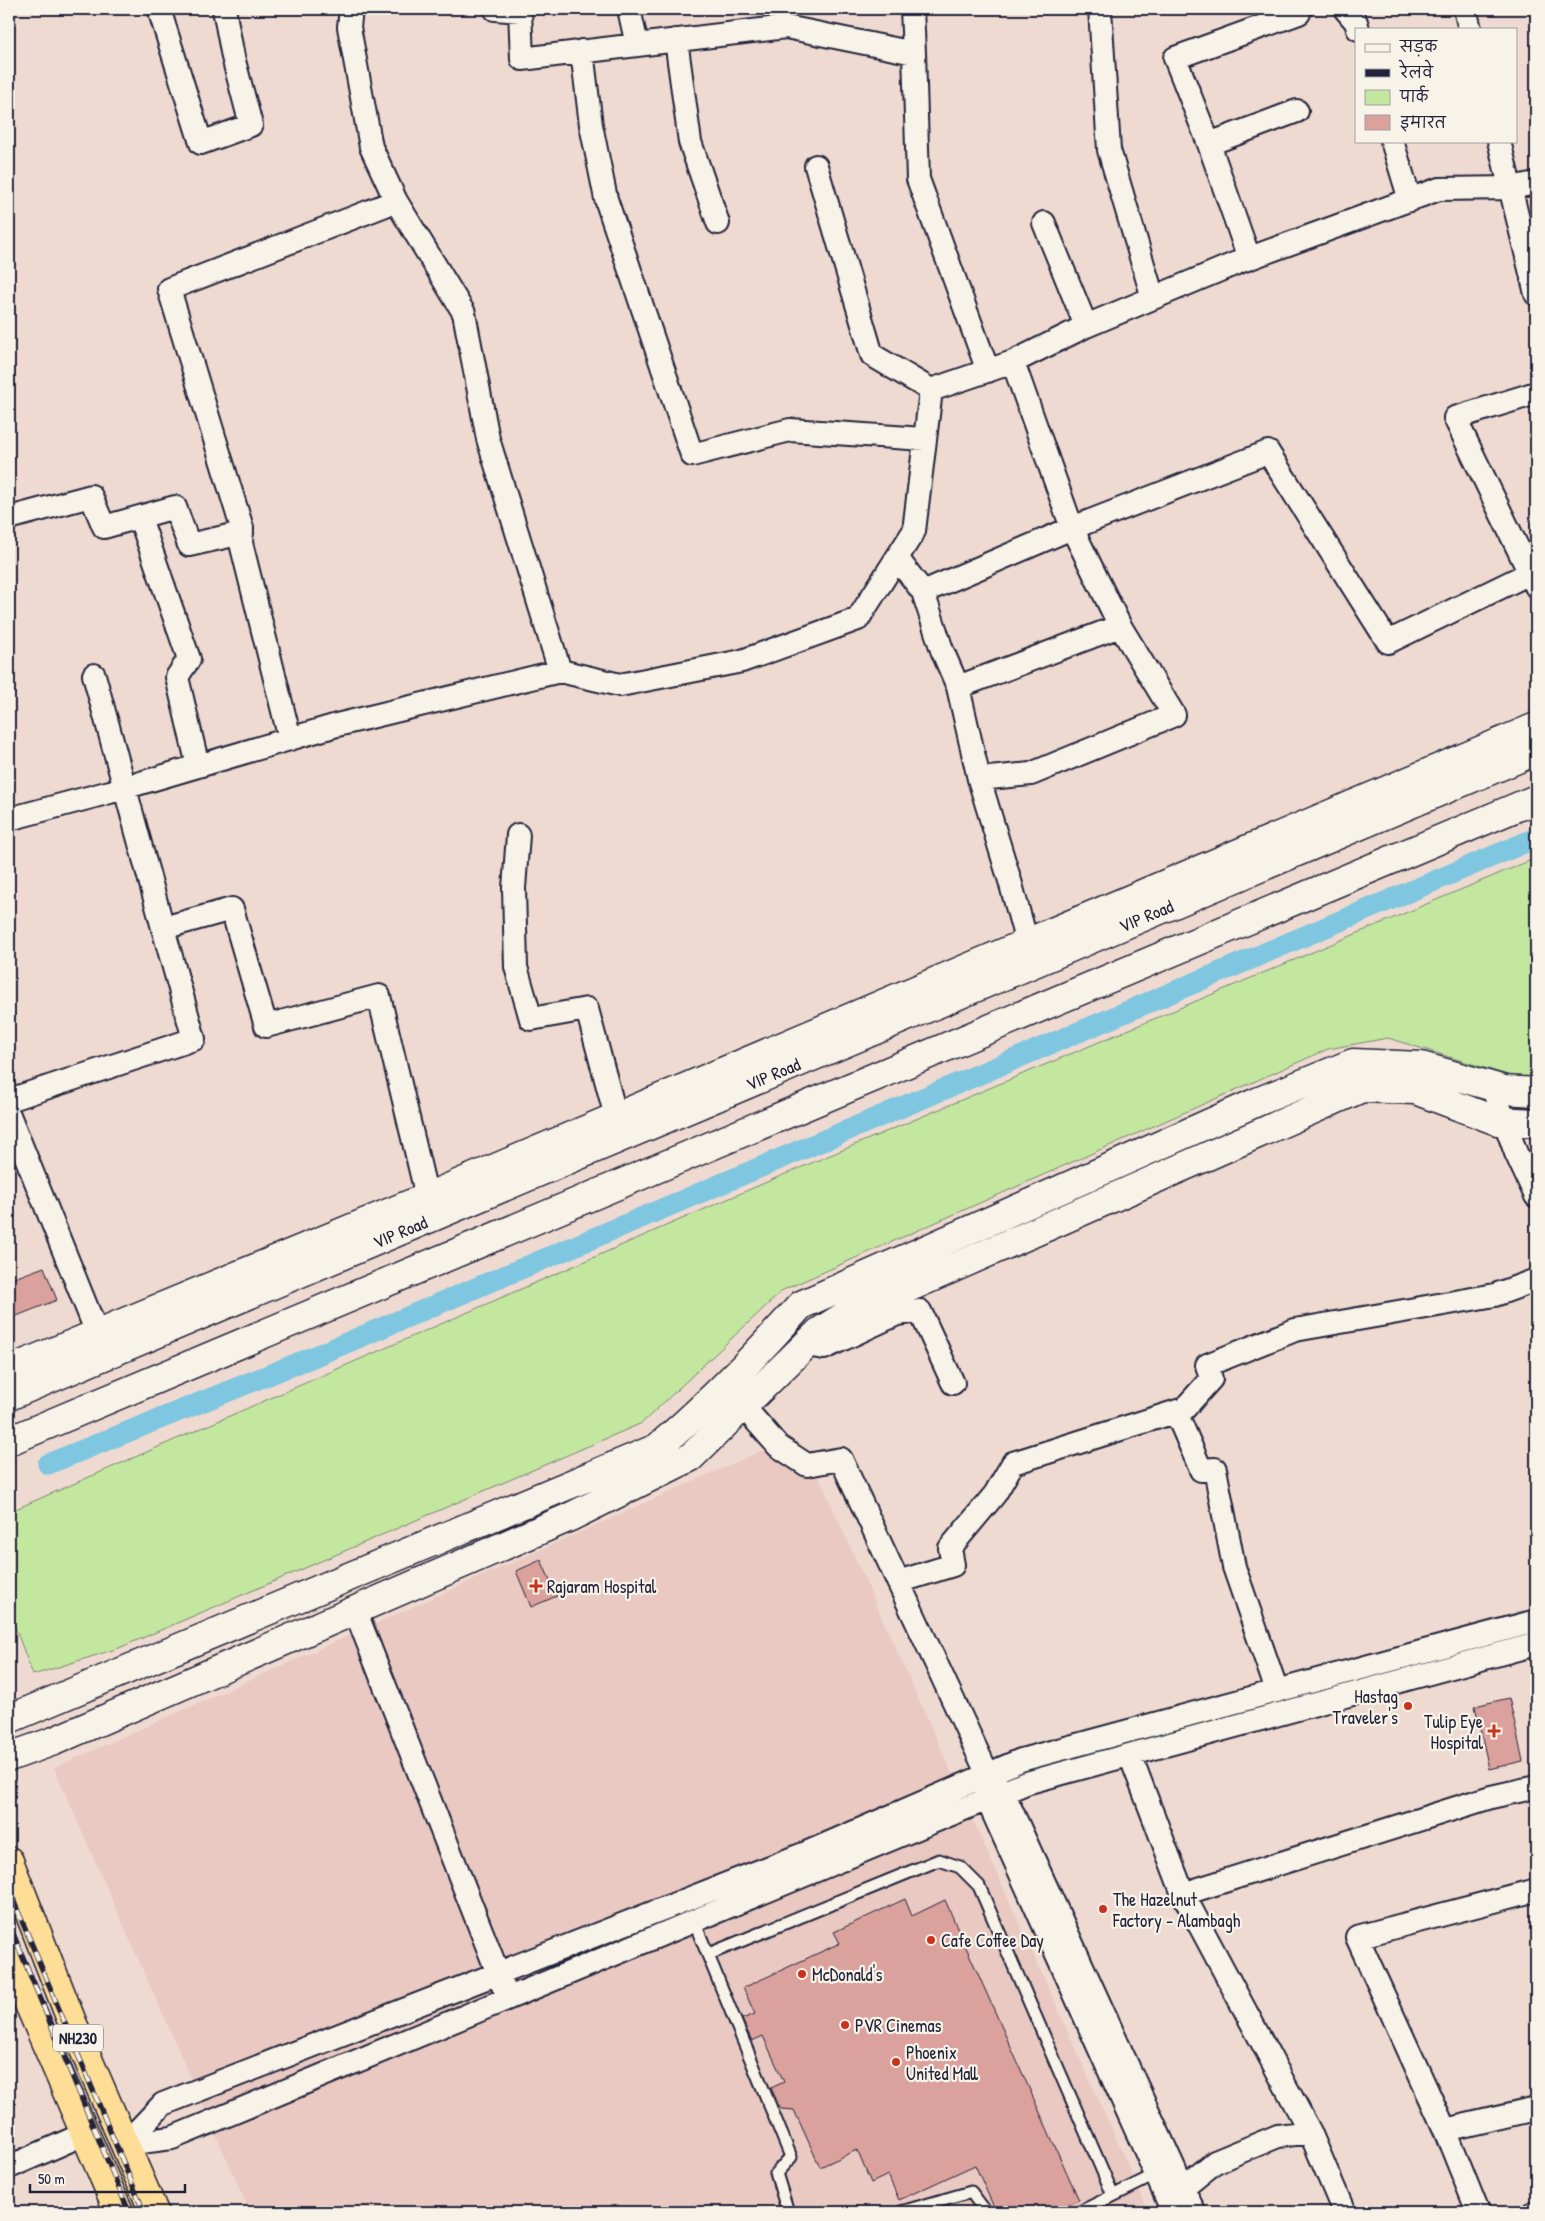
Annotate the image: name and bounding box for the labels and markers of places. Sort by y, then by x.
place label: Rajaram Hospital [547,1574,656,1599]
marker: Rajaram Hospital [529,1579,543,1593]
place label: Hastag Traveler's [1332,1684,1398,1730]
marker: Hastag Traveler's [1402,1700,1414,1712]
place label: Tulip Eye Hospital [1424,1709,1483,1755]
marker: Tulip Eye Hospital [1487,1724,1501,1738]
place label: The Hazelnut Factory - Alambagh [1112,1887,1241,1933]
marker: The Hazelnut Factory - Alambagh [1097,1903,1109,1915]
place label: Cafe Coffee Day [941,1928,1044,1953]
marker: Cafe Coffee Day [925,1934,937,1946]
place label: McDonald's [812,1962,882,1987]
marker: McDonald's [796,1968,808,1980]
place label: PVR Cinemas [855,2013,942,2038]
marker: PVR Cinemas [839,2019,851,2031]
place label: Phoenix United Mall [906,2040,978,2086]
marker: Phoenix United Mall [890,2056,902,2068]

